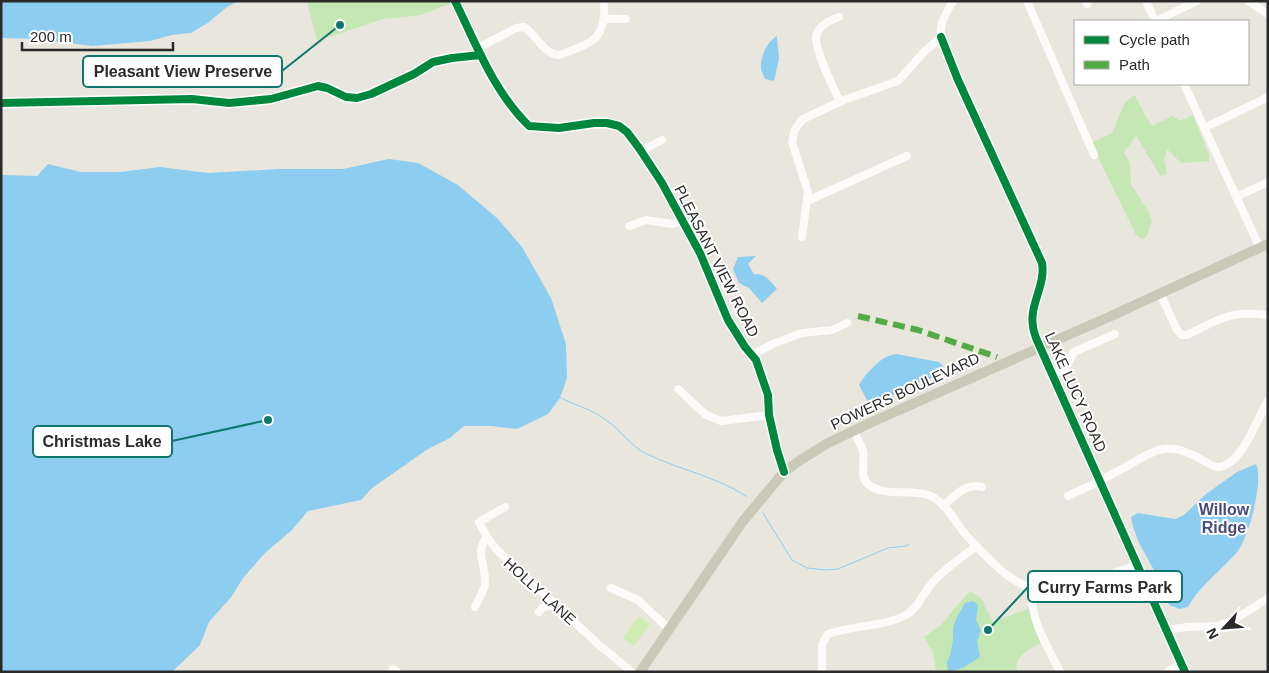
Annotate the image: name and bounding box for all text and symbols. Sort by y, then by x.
scale bar [22,20,174,52]
legend [1074,20,1249,85]
text: 200 m [30,28,72,45]
text: Cycle path [1119,31,1190,48]
callout: Pleasant View Preserve [83,56,282,87]
text: Path [1119,56,1150,73]
text: Pleasant View Preserve [94,63,272,80]
street label: PLEASANT VIEW ROAD [671,182,763,340]
street label: LAKE LUCY ROAD [1042,329,1110,455]
street label: POWERS BOULEVARD [828,349,982,433]
callout: Christmas Lake [33,426,172,457]
text: Christmas Lake [42,433,162,450]
district label: Willow Ridge [1199,501,1250,536]
street label: HOLLY LANE [500,554,580,628]
callout: Curry Farms Park [1028,571,1182,602]
text: Curry Farms Park [1038,579,1172,596]
north arrow [1199,603,1249,653]
text: N [1203,626,1222,642]

